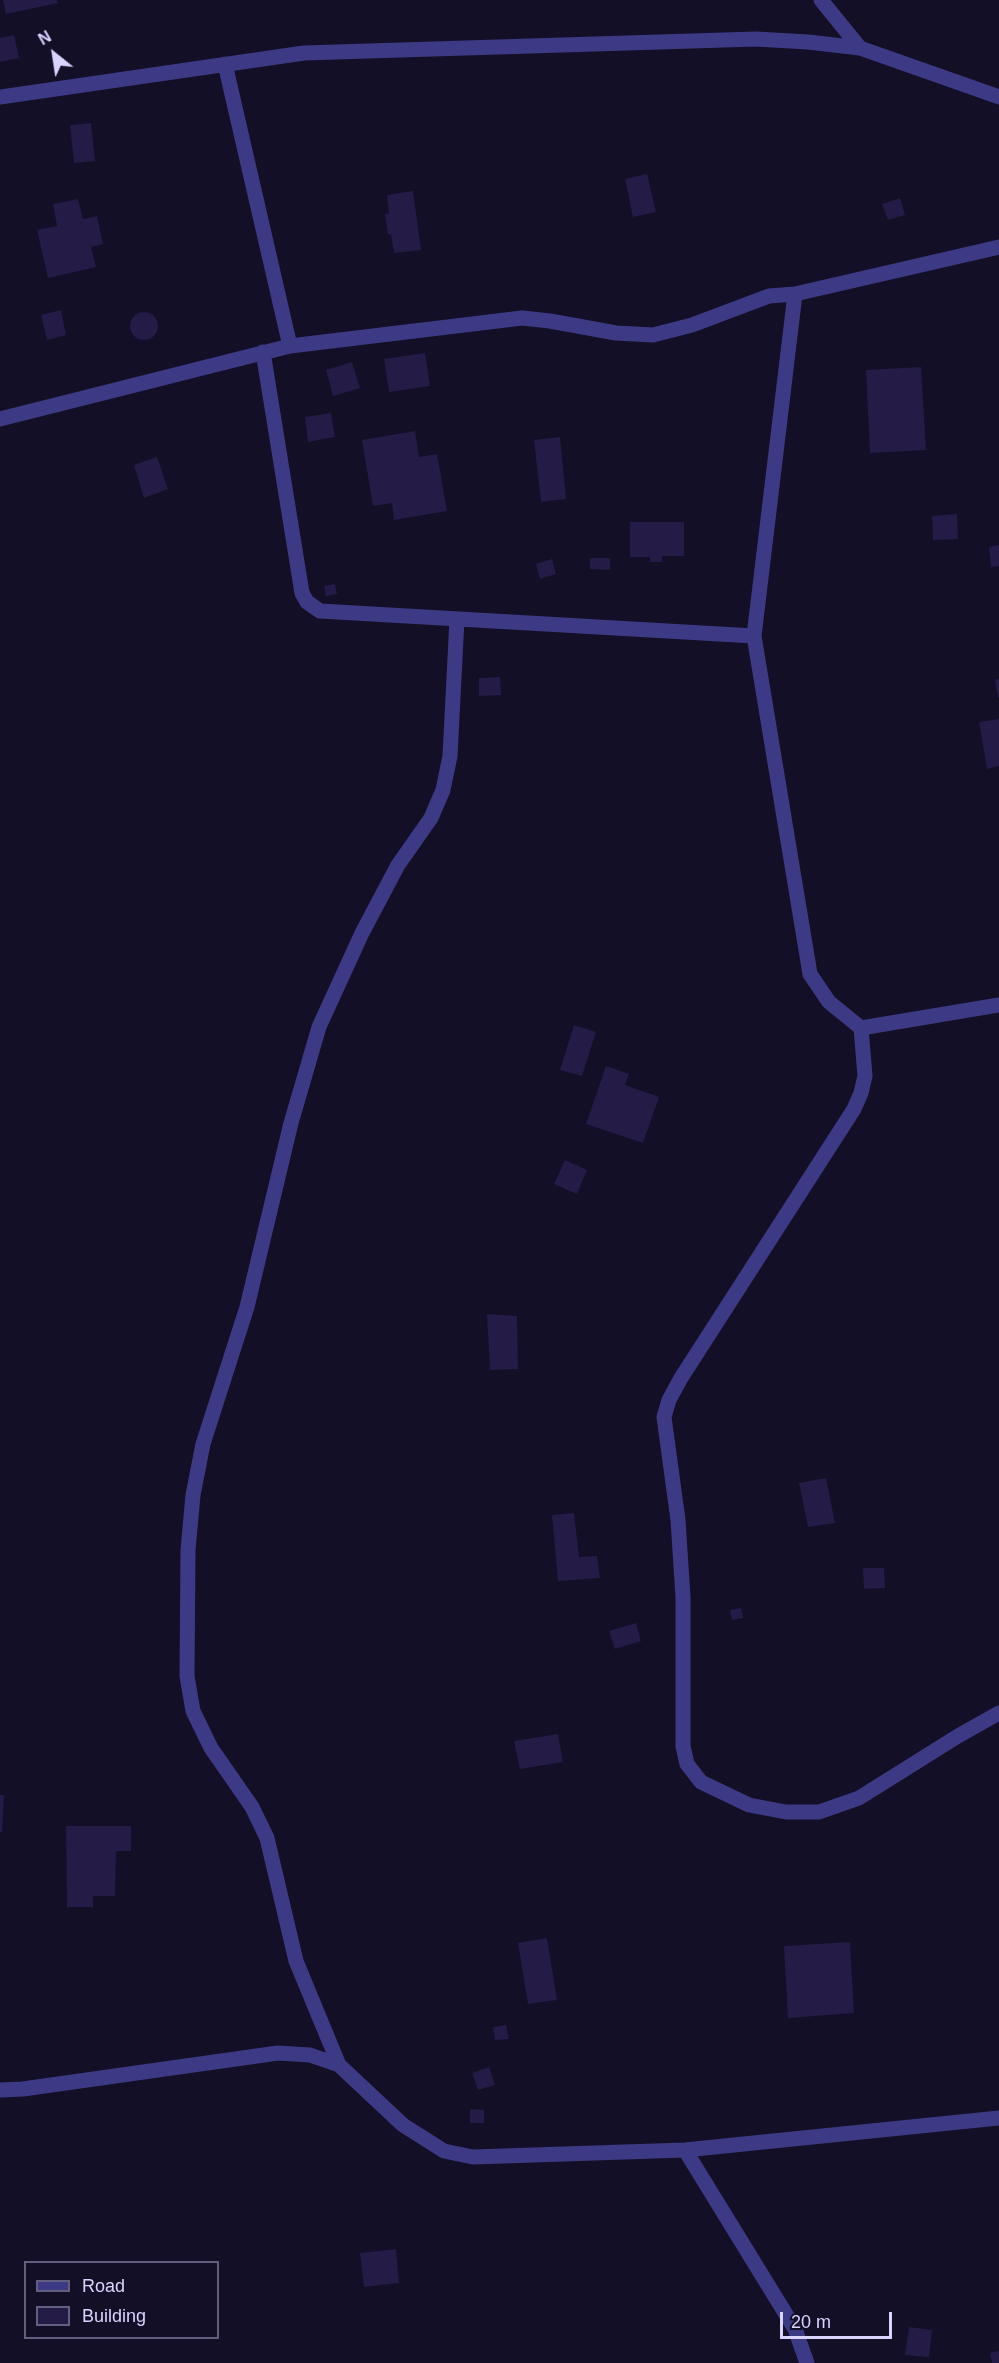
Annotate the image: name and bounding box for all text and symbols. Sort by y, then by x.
north arrow [24,24,84,84]
text: N [35,28,54,48]
legend [24,2261,219,2339]
text: Road [82,2276,125,2296]
scale bar [783,2300,896,2338]
text: Building [82,2306,146,2326]
text: 20 m [791,2312,831,2332]

